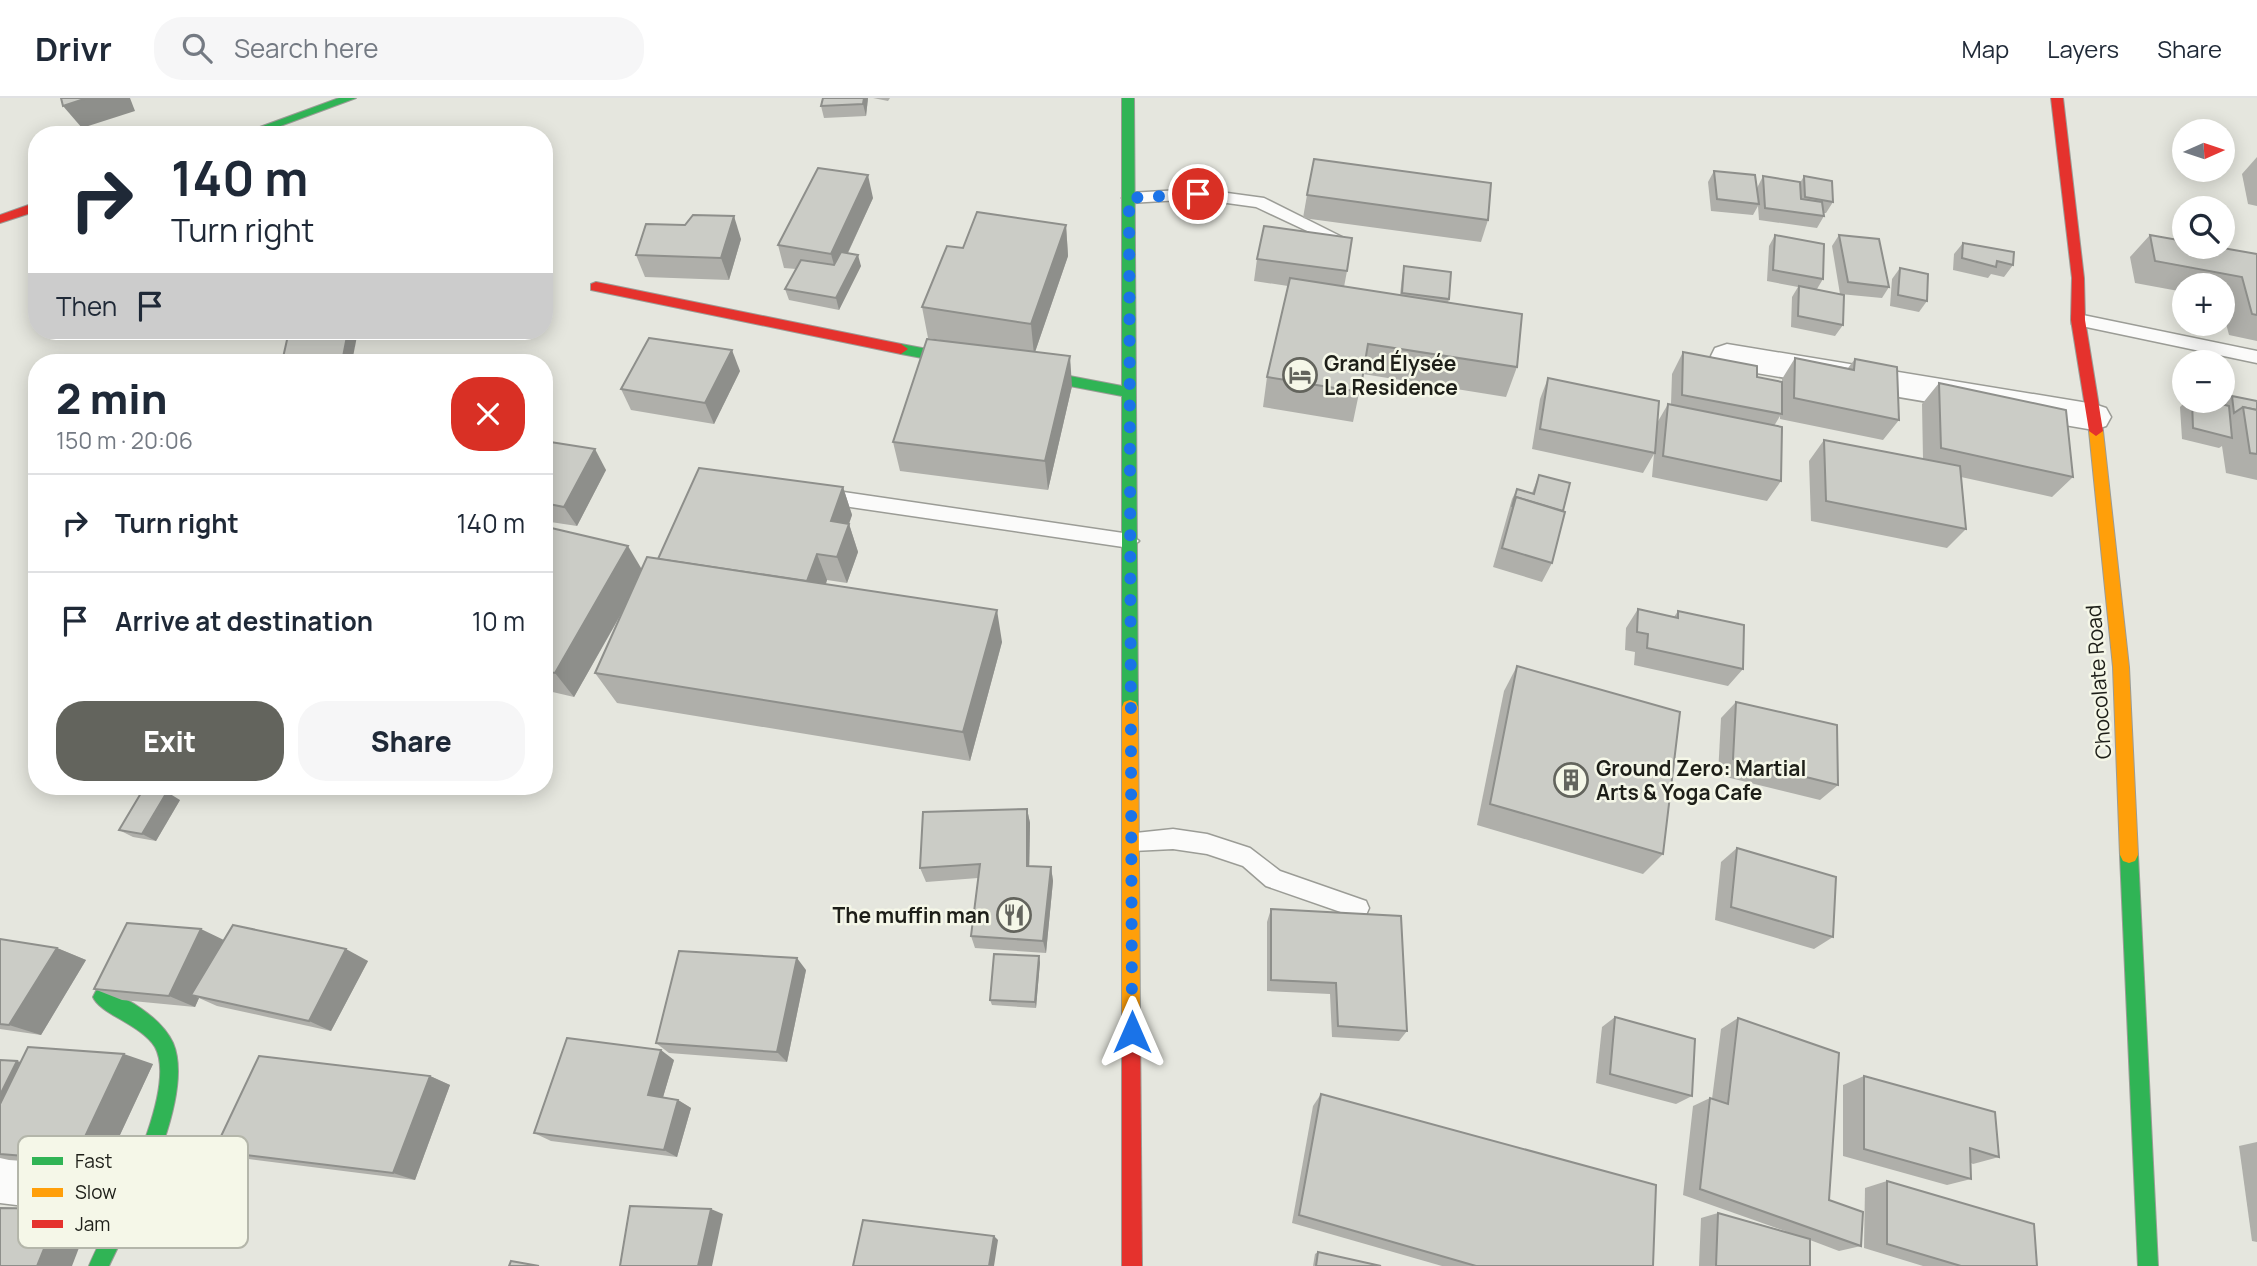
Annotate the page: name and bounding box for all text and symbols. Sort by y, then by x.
search box [154,17,644,80]
text: Drivr [35,26,112,71]
icon: search [178,29,216,67]
text: Search here [234,30,378,66]
text: Map [1962,32,2009,65]
text: Layers [2047,32,2119,65]
text: Share [2157,32,2222,65]
north arrow [2172,119,2235,182]
map controls [2172,119,2235,413]
text: 140 m [171,144,308,211]
icon: right [56,154,147,245]
pin [1168,164,1228,224]
icon: arrive [1179,175,1217,213]
button: search [2172,196,2235,259]
text: Turn right [171,208,314,252]
button: + [2172,273,2235,336]
icon: arrive [131,287,169,325]
text: Then [56,288,117,324]
place label: Grand Élysée La Residence [1324,349,1458,401]
button: − [2172,350,2235,413]
hotel icon: Grand Élysée La Residence [1281,356,1319,394]
text: 2 min [56,369,167,427]
button: close [451,377,525,451]
text: 150 m · 20:06 [56,424,193,456]
icon: right [56,504,94,542]
text: Turn right [115,505,239,541]
text: 140 m [456,505,525,541]
icon: arrive [56,602,94,640]
text: Arrive at destination [115,603,373,639]
text: 10 m [472,603,525,639]
street label: Chocolate Road [2079,604,2117,760]
button: Exit [56,701,284,781]
button: Share [298,701,525,781]
place label: Ground Zero: Martial Arts & Yoga Cafe [1596,754,1806,806]
building icon: Ground Zero: Martial Arts & Yoga Cafe [1552,761,1590,799]
restaurant icon: The muffin man [995,896,1033,934]
place label: The muffin man [833,901,990,929]
position arrow [1095,995,1169,1069]
legend [18,1136,248,1248]
text: Fast [75,1148,112,1174]
text: Slow [75,1179,117,1205]
text: Jam [75,1211,110,1237]

